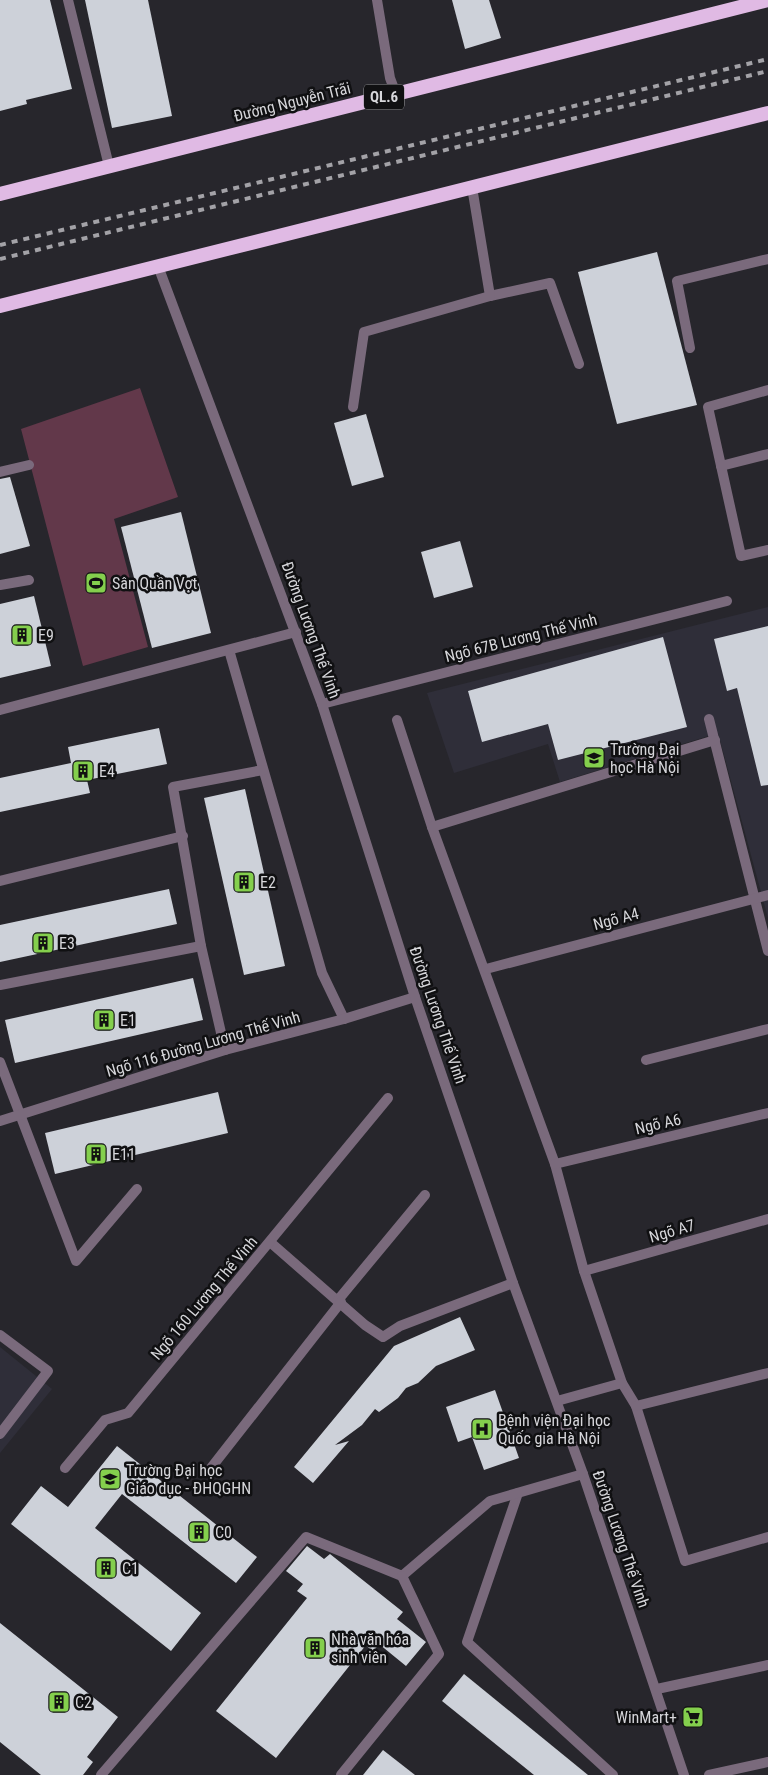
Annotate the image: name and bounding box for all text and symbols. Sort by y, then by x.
street label: Đường Nguyễn Trãi [232,78,352,126]
road number: QL.6 [364,84,404,110]
street label: Đường Lương Thế Vinh [277,559,345,701]
sports icon: Sân Quần Vợt [84,571,108,595]
place label: Sân Quần Vợt [112,574,198,593]
street label: Ngõ 67B Lương Thế Vinh [443,610,599,666]
building icon: E9 [10,623,34,647]
place label: E9 [38,626,54,645]
place label: Trường Đại học Hà Nội [610,740,680,777]
school or university icon: Trường Đại học Hà Nội [582,746,606,770]
building icon: E4 [71,759,95,783]
place label: E4 [99,762,115,781]
building icon: E2 [232,870,256,894]
place label: E2 [260,873,276,892]
street label: Ngõ A4 [591,904,641,934]
building icon: E3 [31,931,55,955]
place label: E3 [59,934,75,953]
street label: Đường Lương Thế Vinh [406,944,470,1086]
street label: Ngõ 116 Đường Lương Thế Vinh [104,1007,302,1081]
building icon: E1 [92,1008,116,1032]
place label: E1 [120,1011,136,1030]
street label: Ngõ A6 [633,1109,683,1139]
building icon: E11 [84,1142,108,1166]
place label: E11 [112,1145,136,1164]
street label: Ngõ A7 [647,1215,697,1247]
street label: Ngõ 160 Lương Thế Vinh [147,1232,261,1364]
place label: Bệnh viện Đại học Quốc gia Hà Nội [498,1411,610,1448]
hospital icon: Bệnh viện Đại học Quốc gia Hà Nội [470,1417,494,1441]
place label: Trường Đại học Giáo dục - ĐHQGHN [126,1461,251,1498]
school or university icon: Trường Đại học Giáo dục - ĐHQGHN [98,1467,122,1491]
street label: Đường Lương Thế Vinh [589,1468,653,1610]
building icon: C0 [187,1520,211,1544]
place label: C0 [215,1523,232,1542]
building icon: C1 [94,1556,118,1580]
place label: C1 [122,1559,139,1578]
place label: Nhà văn hóa sinh viên [331,1630,409,1667]
building icon: Nhà văn hóa sinh viên [303,1636,327,1660]
building icon: C2 [47,1690,71,1714]
place label: C2 [75,1693,92,1712]
supermarket icon: WinMart+ [681,1705,705,1729]
place label: WinMart+ [616,1708,677,1727]

